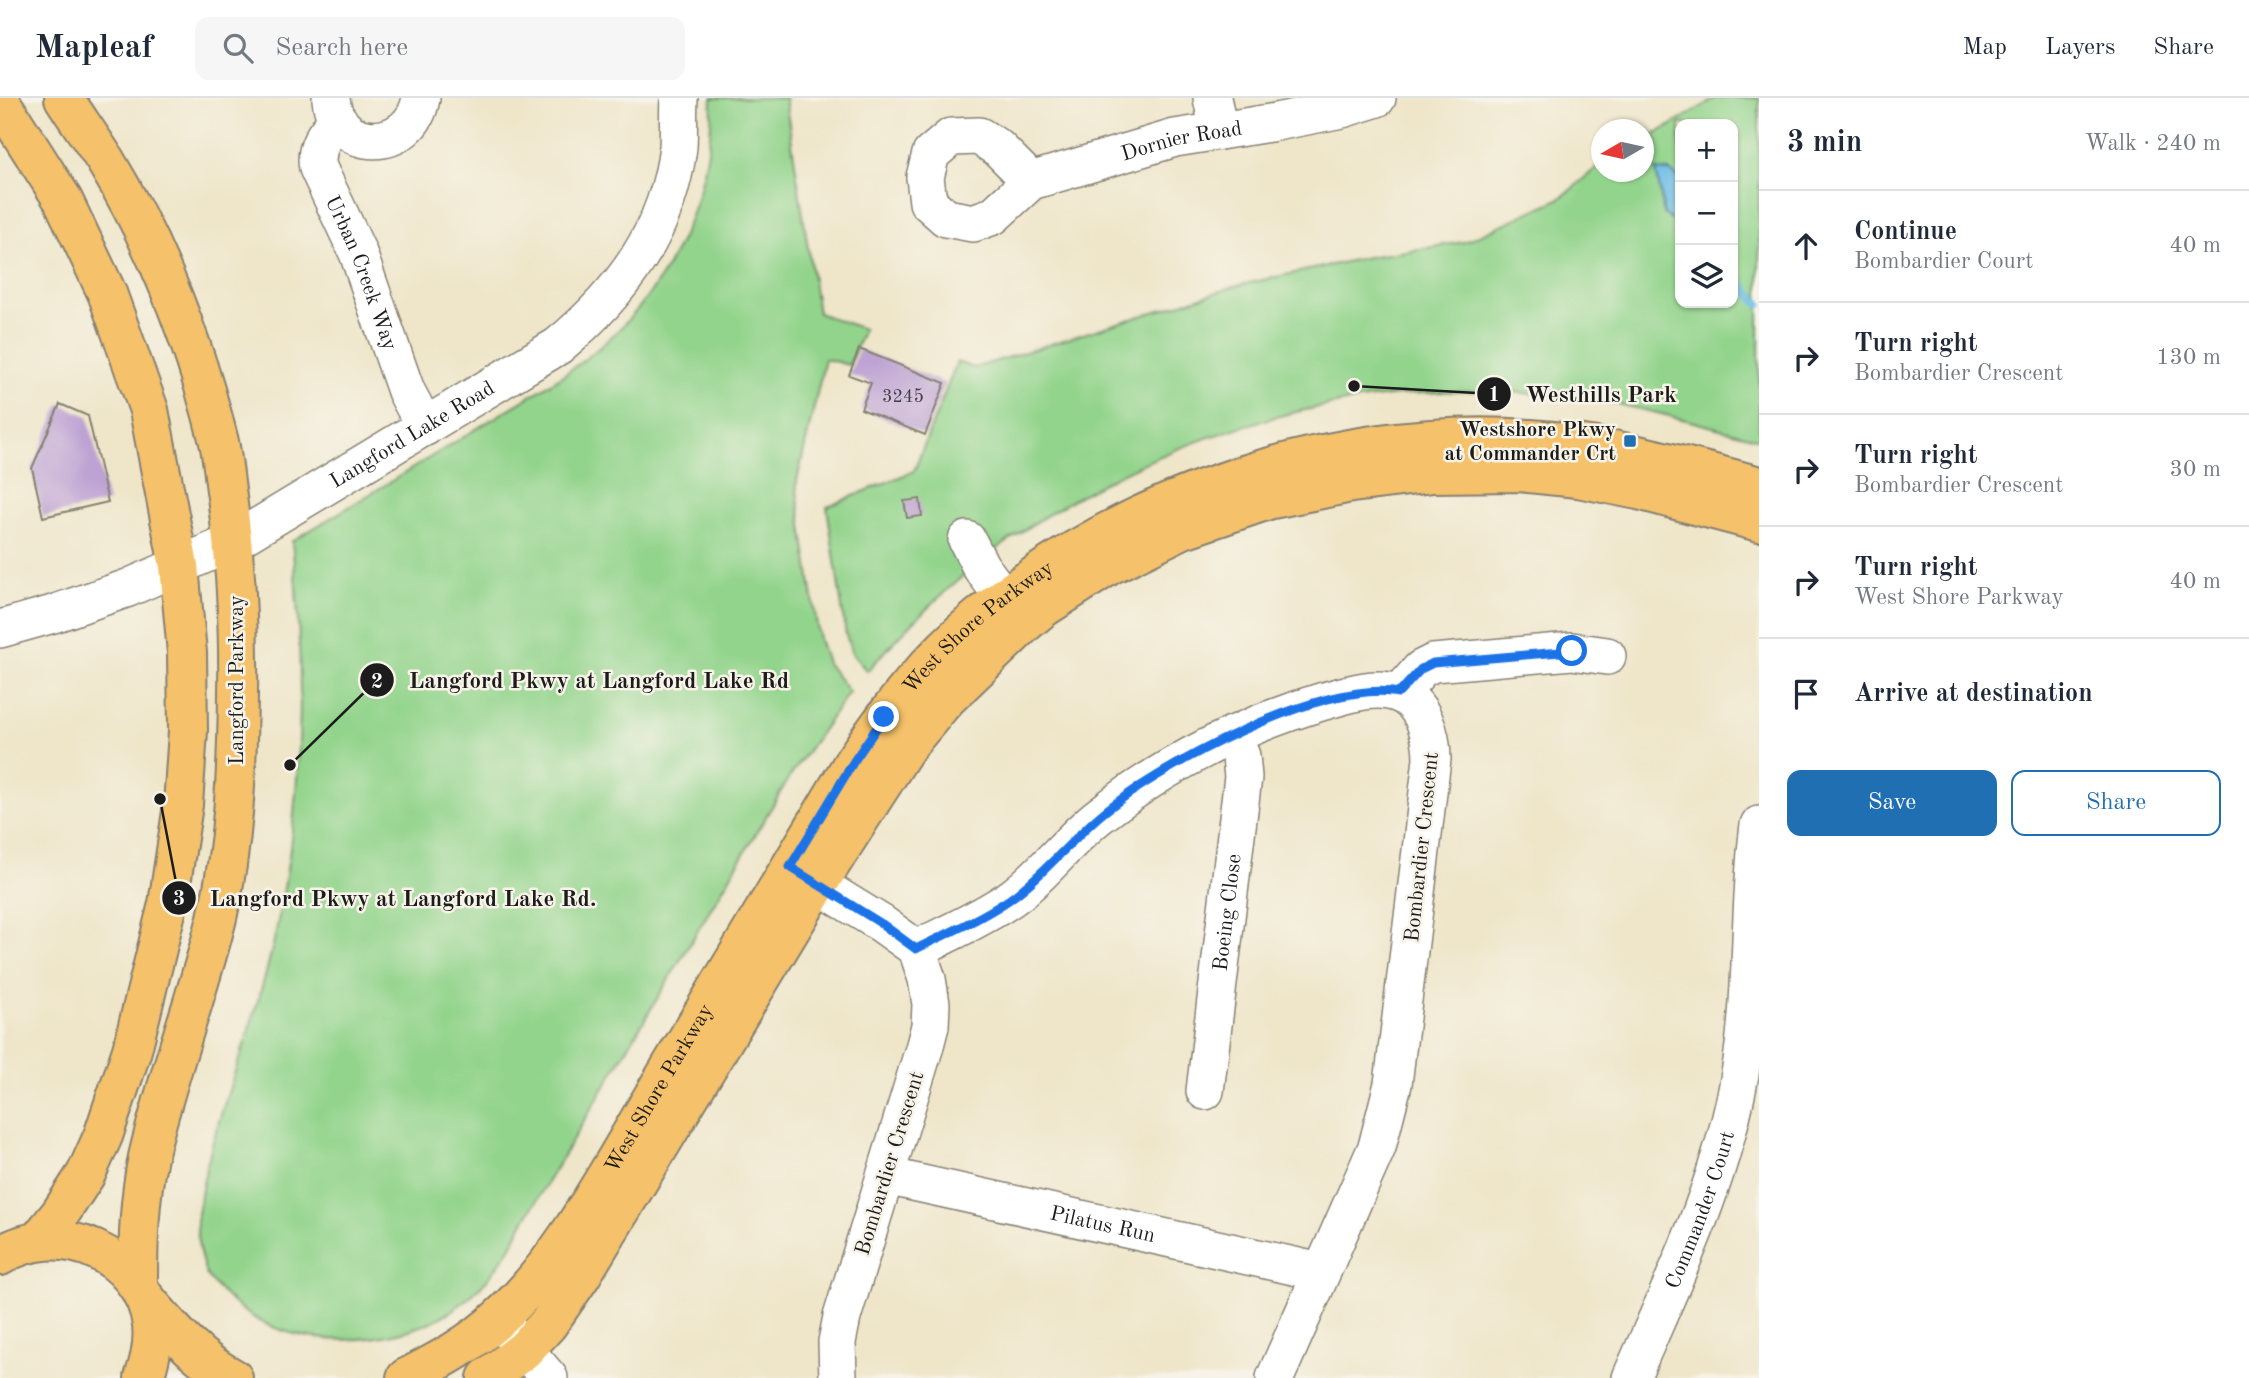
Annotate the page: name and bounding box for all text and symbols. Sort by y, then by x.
search box [195,17,685,80]
icon: search [219,29,257,67]
text: Mapleaf [35,32,153,65]
text: Search here [275,35,408,61]
text: Map [1963,36,2007,60]
text: Layers [2045,36,2115,60]
text: Share [2153,36,2214,60]
street label: Dornier Road [1119,119,1244,165]
north arrow [1591,119,1654,182]
map controls [1675,119,1738,308]
button: + [1675,119,1738,182]
text: 3 min [1787,128,1862,158]
text: Walk · 240 m [2085,132,2221,155]
button: − [1675,182,1738,245]
street label: Urban Creek Way [321,193,400,353]
text: Continue [1854,219,1957,245]
icon: ahead [1787,227,1825,265]
text: 40 m [2170,234,2221,257]
button: layers [1675,245,1738,308]
text: Bombardier Court [1854,250,2033,273]
text: Turn right [1854,331,1977,357]
icon: right [1787,339,1825,377]
text: 130 m [2156,346,2221,369]
text: Bombardier Crescent [1854,362,2063,385]
callout: Westhills Park [1476,372,1691,416]
street label: Langford Lake Road [327,378,498,493]
text: Westhills Park [1525,384,1677,407]
text: 1 [1488,385,1500,406]
house number: 3245 [882,388,924,406]
place label: Westshore Pkwy at Commander Crt [1445,420,1616,465]
marker: Westshore Pkwy at Commander Crt [1622,433,1638,449]
text: Turn right [1854,443,1977,469]
icon: right [1787,451,1825,489]
text: 30 m [2170,458,2221,481]
text: Bombardier Crescent [1854,474,2063,497]
text: Turn right [1854,555,1977,581]
street label: West Shore Parkway [900,558,1057,698]
icon: right [1787,563,1825,601]
text: 40 m [2170,570,2221,593]
text: West Shore Parkway [1854,586,2064,609]
street label: Langford Parkway [227,595,248,765]
route start [1556,635,1587,666]
callout: Langford Pkwy at Langford Lake Rd [360,658,803,702]
text: Langford Pkwy at Langford Lake Rd [409,670,789,693]
text: 2 [371,672,383,693]
icon: arrive [1787,675,1825,713]
text: Arrive at destination [1854,681,2093,707]
route end [868,701,899,732]
street label: Bombardier Crescent [1402,751,1443,943]
button: Save [1787,770,1997,836]
button: Share [2011,770,2221,836]
street label: Boeing Close [1211,853,1246,972]
callout: Langford Pkwy at Langford Lake Rd. [161,876,611,920]
text: Langford Pkwy at Langford Lake Rd. [210,888,596,911]
text: 3 [173,889,185,910]
street label: West Shore Parkway [602,1001,718,1176]
street label: Bombardier Crescent [852,1069,928,1258]
street label: Commander Court [1662,1129,1739,1292]
street label: Pilatus Run [1048,1204,1157,1247]

